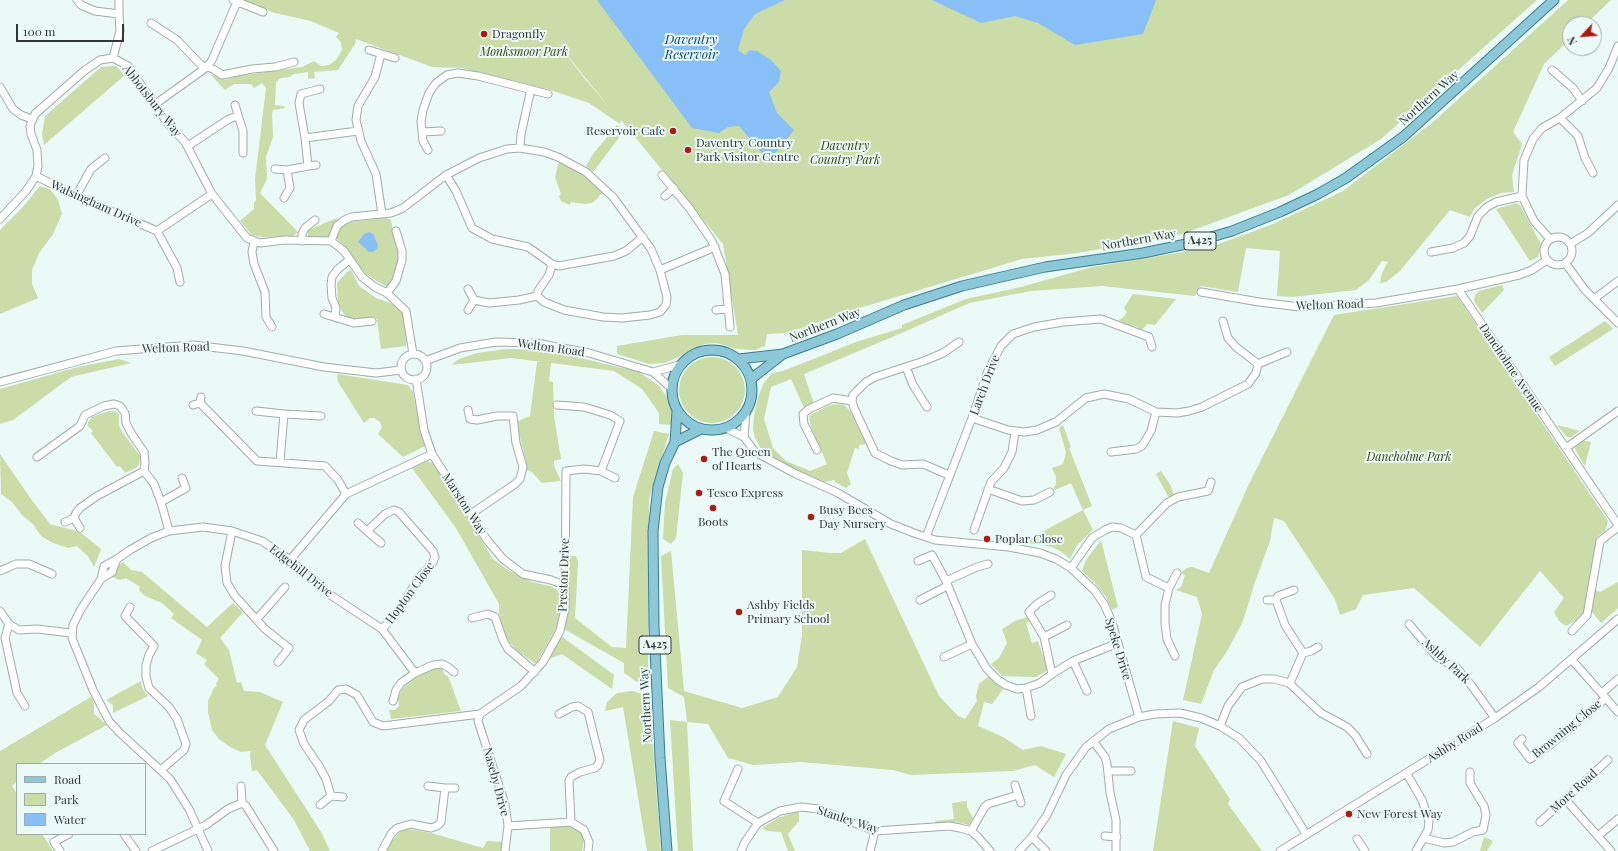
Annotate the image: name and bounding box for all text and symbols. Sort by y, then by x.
scale bar [18,16,126,42]
north arrow [1562,16,1602,56]
text: 100 m [23,23,55,39]
place label: Dragonfly [492,27,545,41]
marker: Dragonfly [479,29,489,39]
water label: Daventry Reservoir [664,32,718,63]
text: N [1563,34,1580,48]
park label: Monksmoor Park [480,45,568,59]
street label: Abbotsbury Way [119,62,185,140]
street label: Northern Way [1396,67,1462,129]
place label: Reservoir Cafe [586,124,665,138]
marker: Reservoir Cafe [668,126,678,136]
place label: Daventry Country Park Visitor Centre [696,136,799,164]
park label: Daventry Country Park [810,139,880,167]
marker: Daventry Country Park Visitor Centre [683,145,693,155]
street label: Walsingham Drive [48,177,144,231]
street label: Northern Way [1101,226,1177,254]
road number: A425 [1184,232,1216,250]
street label: Welton Road [1296,297,1364,313]
street label: Northern Way [787,305,863,345]
street label: Daneholme Avenue [1476,321,1546,415]
street label: Welton Road [516,336,586,360]
street label: Welton Road [142,340,210,356]
street label: Larch Drive [967,353,1003,417]
place label: The Queen of Hearts [712,445,771,473]
park label: Daneholme Park [1366,450,1452,464]
marker: The Queen of Hearts [699,454,709,464]
street label: Marston Way [439,471,489,537]
place label: Tesco Express [707,486,783,500]
marker: Tesco Express [694,488,704,498]
marker: Boots [708,503,718,513]
place label: Busy Bees Day Nursery [819,503,886,531]
marker: Busy Bees Day Nursery [806,512,816,522]
place label: Boots [698,515,728,529]
place label: Poplar Close [995,532,1063,546]
marker: Poplar Close [982,534,992,544]
street label: Preston Drive [556,538,572,612]
street label: Edgehill Drive [266,542,336,600]
street label: Hopton Close [383,559,437,627]
place label: Ashby Fields Primary School [747,598,830,626]
marker: Ashby Fields Primary School [734,607,744,617]
street label: Speke Drive [1102,616,1134,682]
street label: Ashby Park [1419,635,1473,687]
road number: A425 [639,636,671,654]
street label: Northern Way [637,667,655,743]
street label: Browning Close [1529,697,1605,761]
street label: Ashby Road [1424,720,1486,766]
street label: Naseby Drive [480,746,512,818]
legend [16,763,146,835]
street label: More Road [1548,766,1600,816]
text: Road [54,771,81,787]
text: Park [54,791,79,807]
street label: Stanley Way [815,803,881,837]
place label: New Forest Way [1357,807,1443,821]
marker: New Forest Way [1344,809,1354,819]
text: Water [54,811,86,827]

